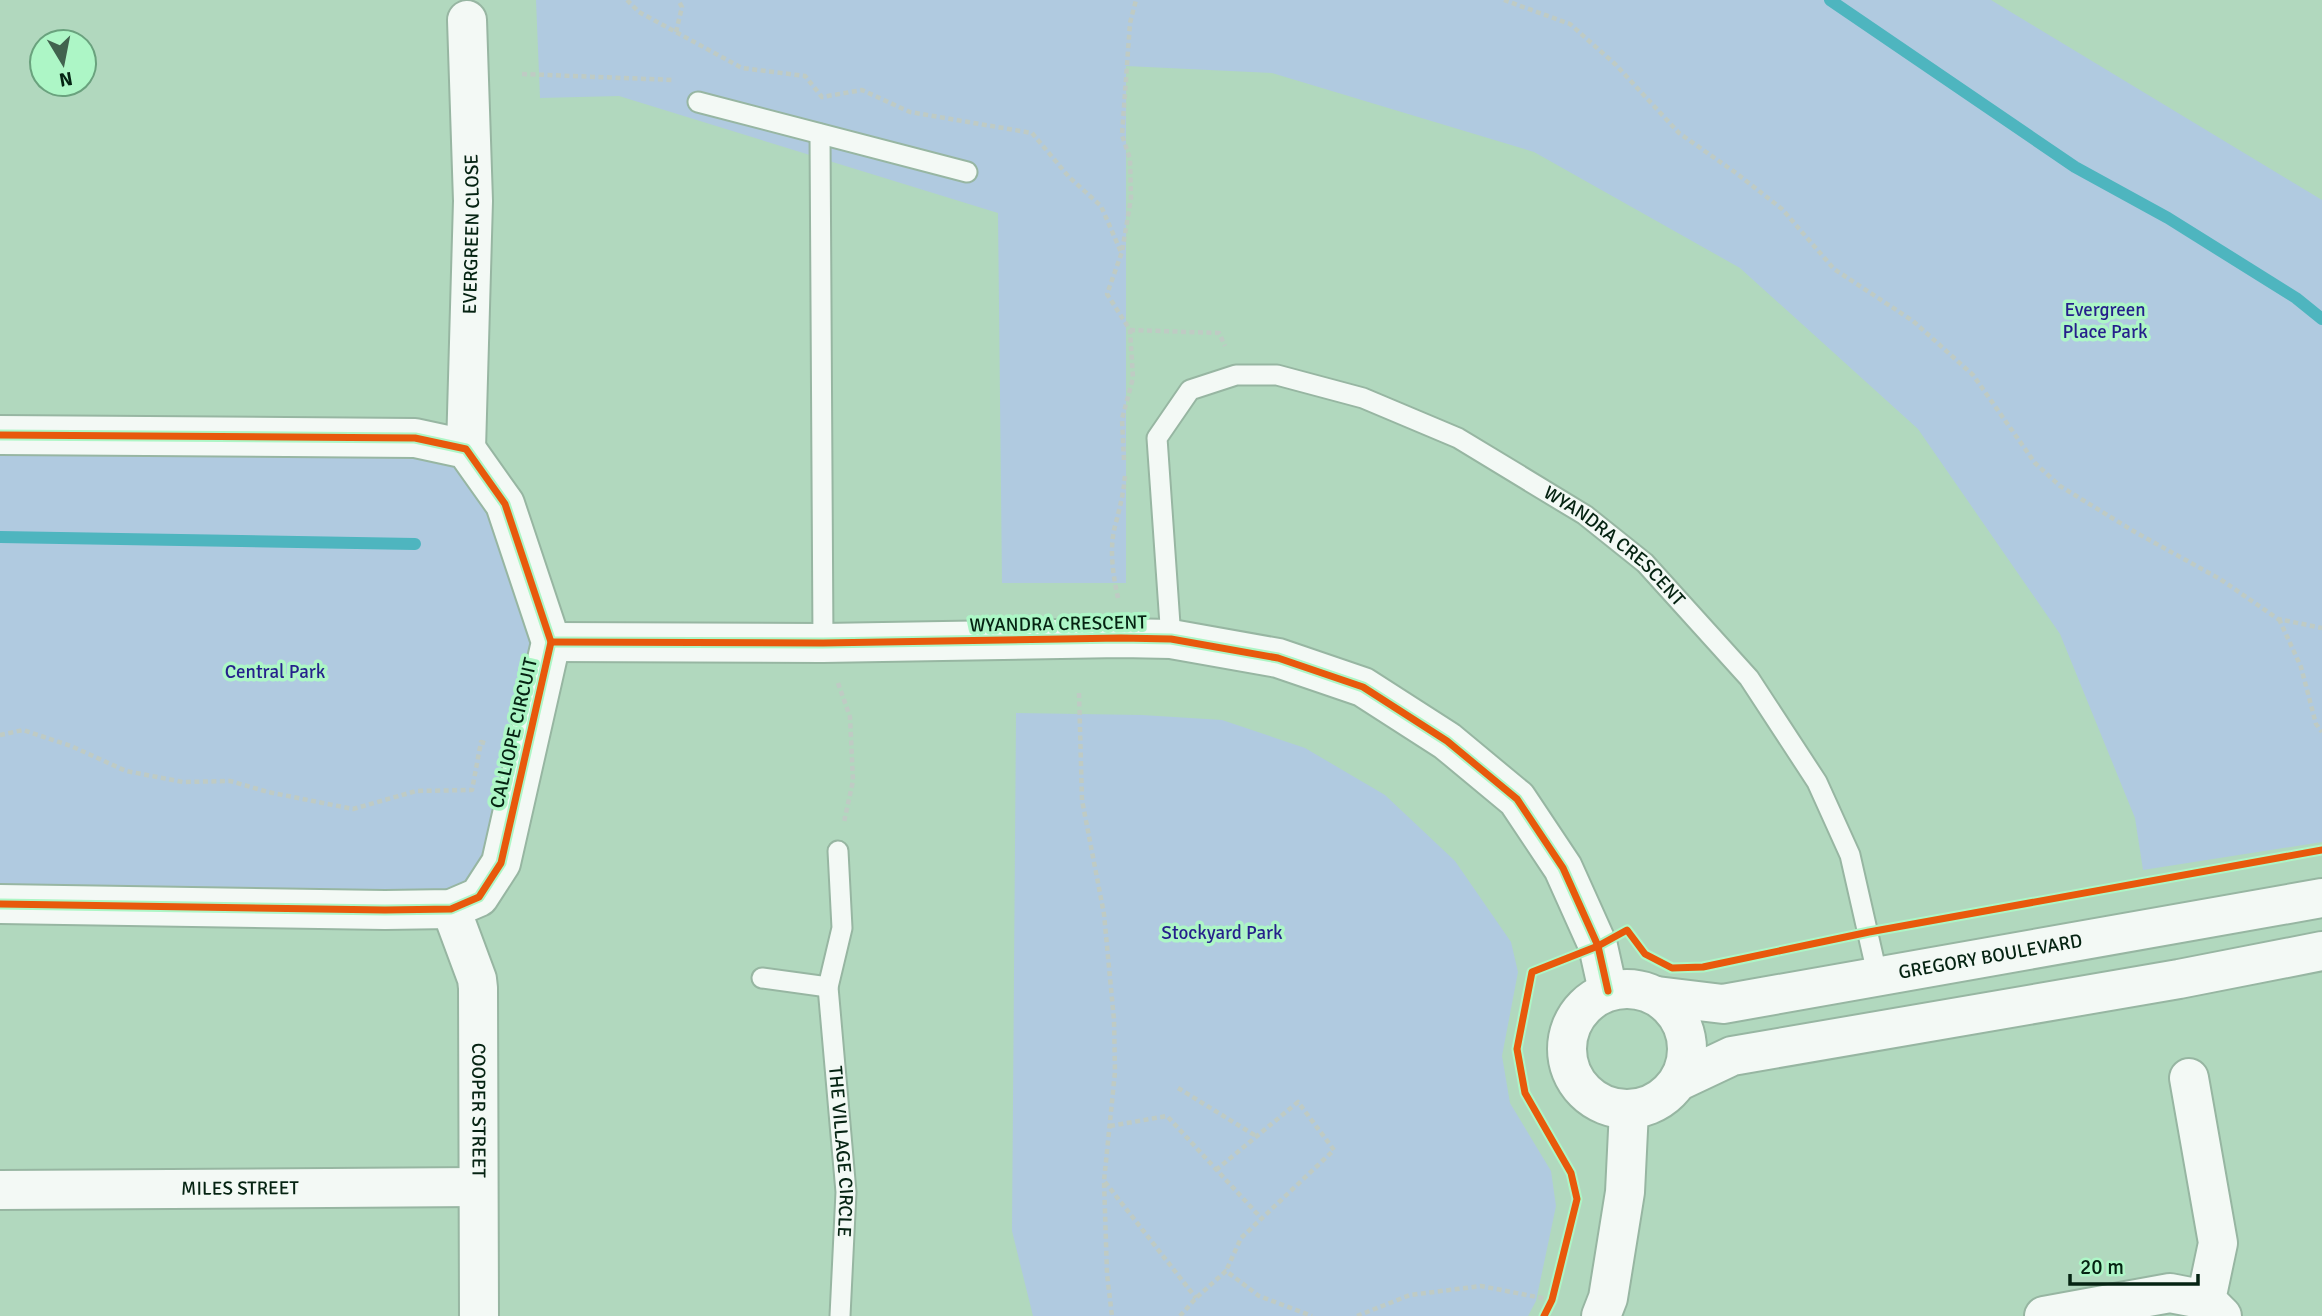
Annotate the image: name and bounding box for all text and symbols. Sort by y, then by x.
north arrow [28,28,98,98]
text: N [57,66,74,92]
street label: EVERGREEN CLOSE [458,153,485,315]
park label: Evergreen Place Park [2062,298,2148,344]
street label: WYANDRA CRESCENT [1539,481,1691,612]
street label: WYANDRA CRESCENT [969,610,1148,638]
street label: CALLIOPE CIRCUIT [485,655,543,811]
park label: Central Park [225,660,326,684]
park label: Stockyard Park [1161,921,1283,945]
street label: GREGORY BOULEVARD [1897,929,2084,985]
street label: COOPER STREET [466,1043,491,1179]
street label: THE VILLAGE CIRCLE [823,1065,858,1238]
street label: MILES STREET [181,1176,300,1201]
scale bar [2070,1242,2198,1286]
text: 20 m [2080,1254,2124,1280]

